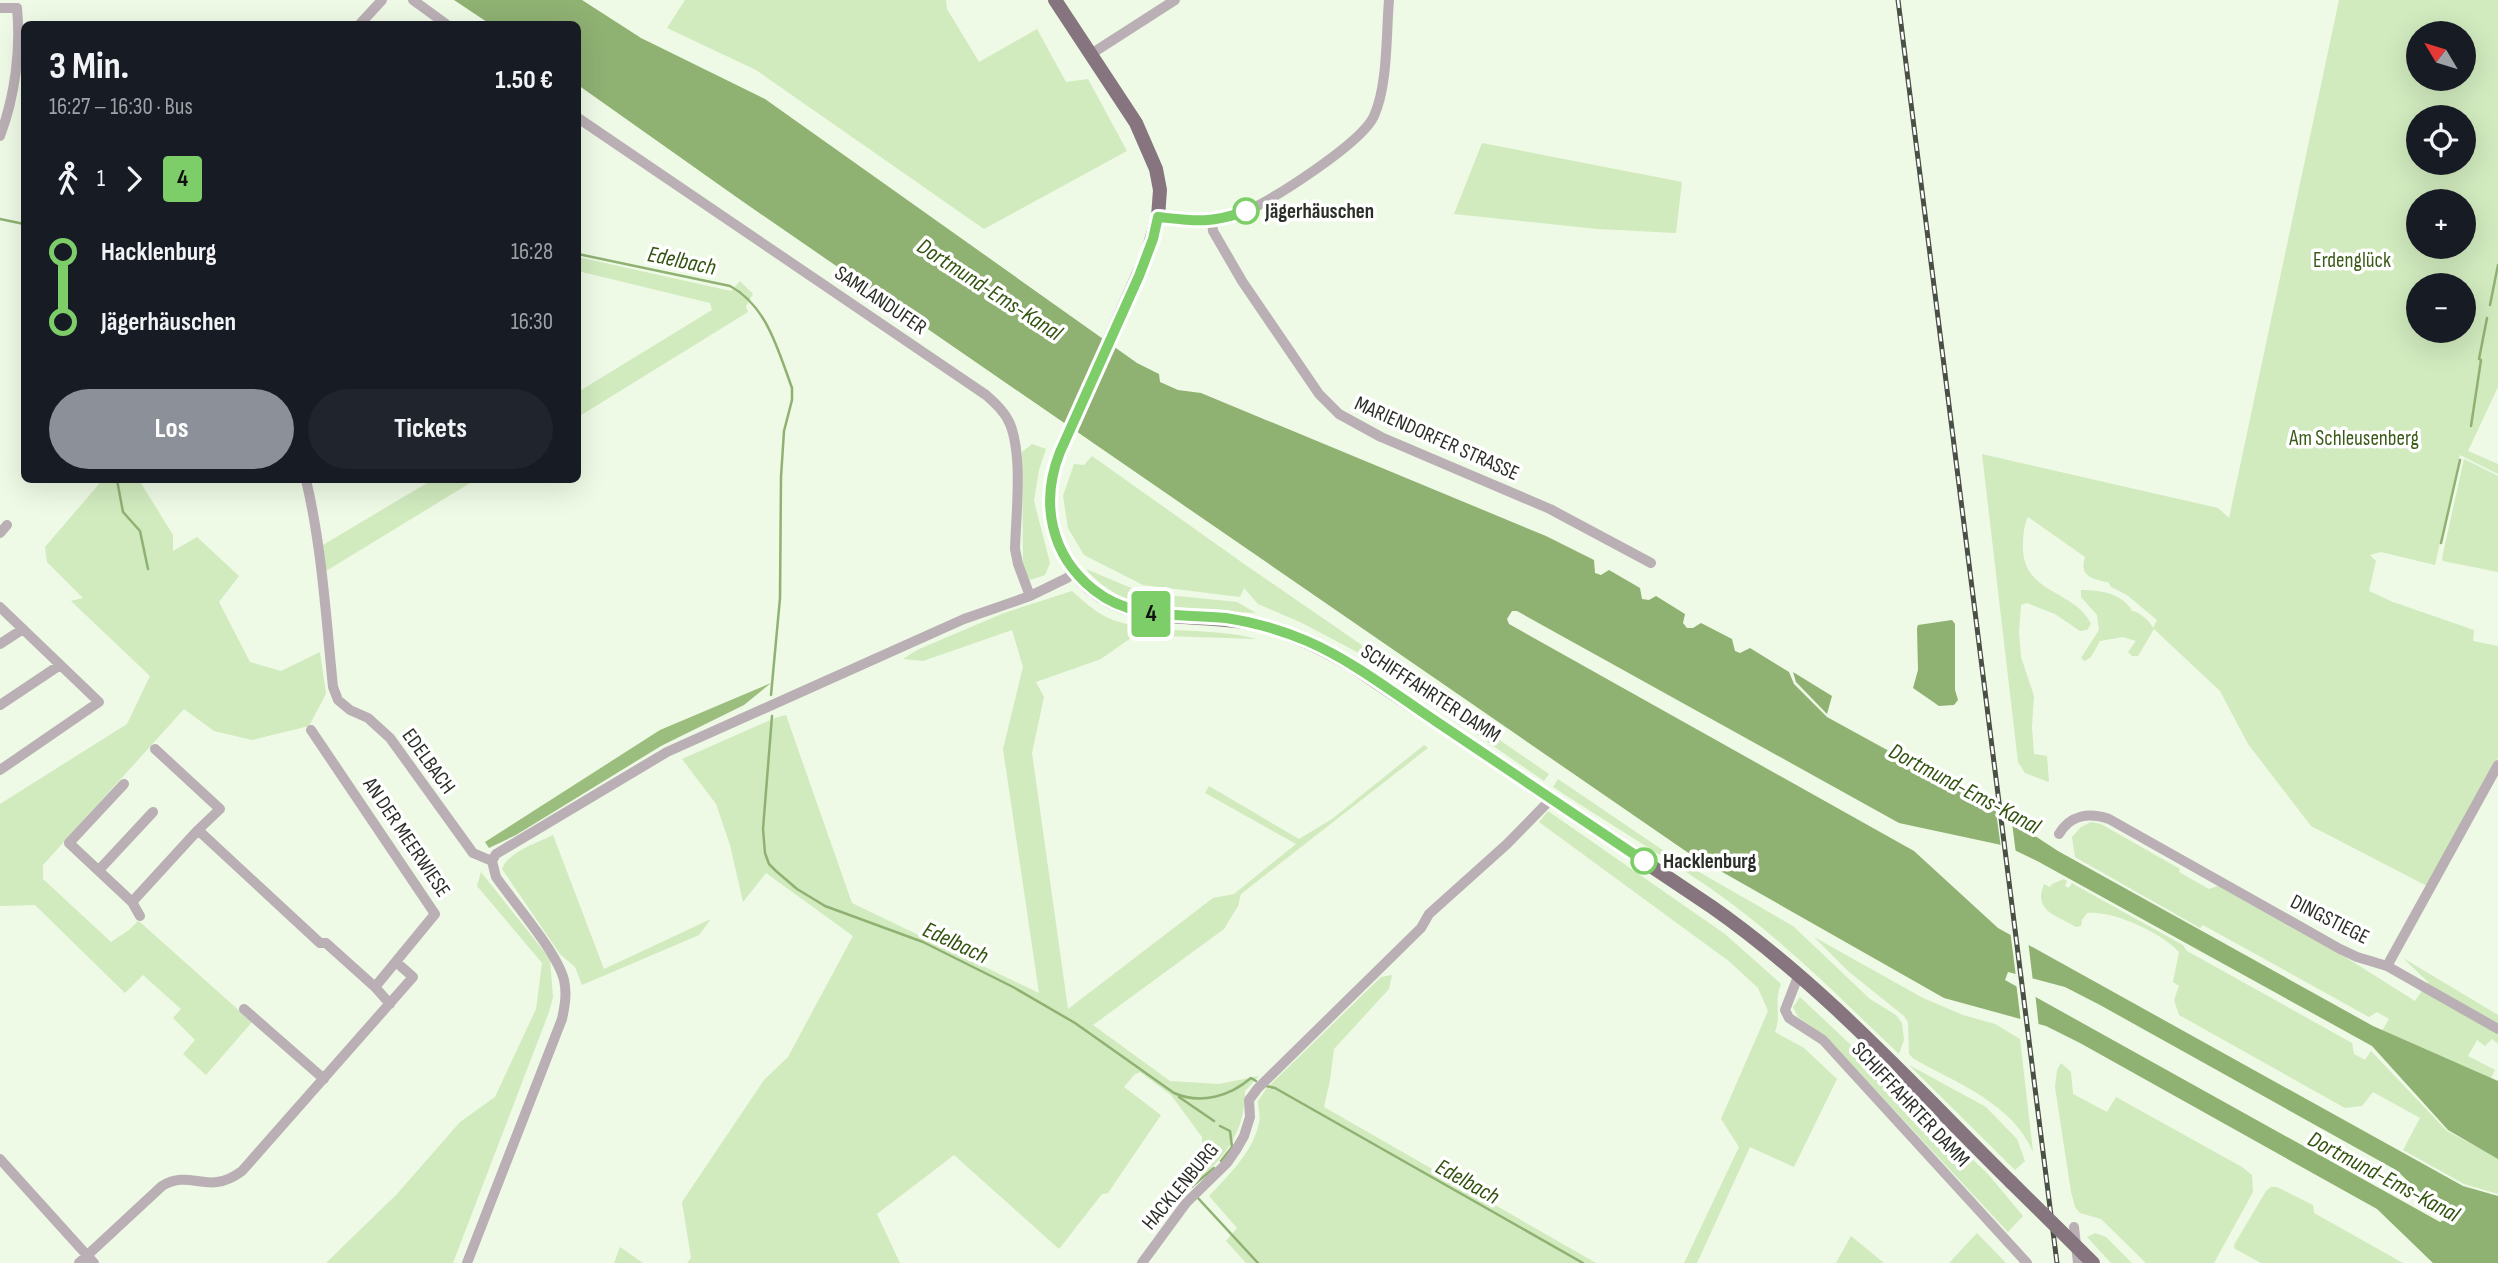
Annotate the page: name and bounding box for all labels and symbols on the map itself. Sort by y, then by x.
north arrow [2406,21,2476,91]
marker: Jägerhäuschen [1233,198,1259,224]
place label: Jägerhäuschen [1264,199,1374,224]
water label: Dortmund-Ems-Kanal [912,232,1068,348]
water label: Edelbach [645,240,719,282]
park label: Erdenglück [2313,248,2391,273]
street label: SAMLANDUFER [830,261,932,340]
street label: MARIENDORFER STRASSE [1351,391,1523,486]
park label: Am Schleusenberg [2288,426,2419,451]
line badge: 4 [1128,591,1174,637]
street label: SCHIFFFAHRTER DAMM [1356,639,1505,748]
street label: EDELBACH [397,724,461,799]
water label: Dortmund-Ems-Kanal [1884,737,2046,841]
street label: AN DER MEERWIESE [357,772,456,902]
marker: Hacklenburg [1631,848,1657,874]
place label: Hacklenburg [1663,849,1756,874]
street label: DINGSTIEGE [2286,889,2373,950]
water label: Edelbach [918,916,993,970]
street label: SCHIFFFAHRTER DAMM [1846,1037,1975,1172]
water label: Dortmund-Ems-Kanal [2303,1125,2465,1229]
street label: HACKLENBURG [1137,1138,1224,1235]
water label: Edelbach [1431,1153,1505,1211]

